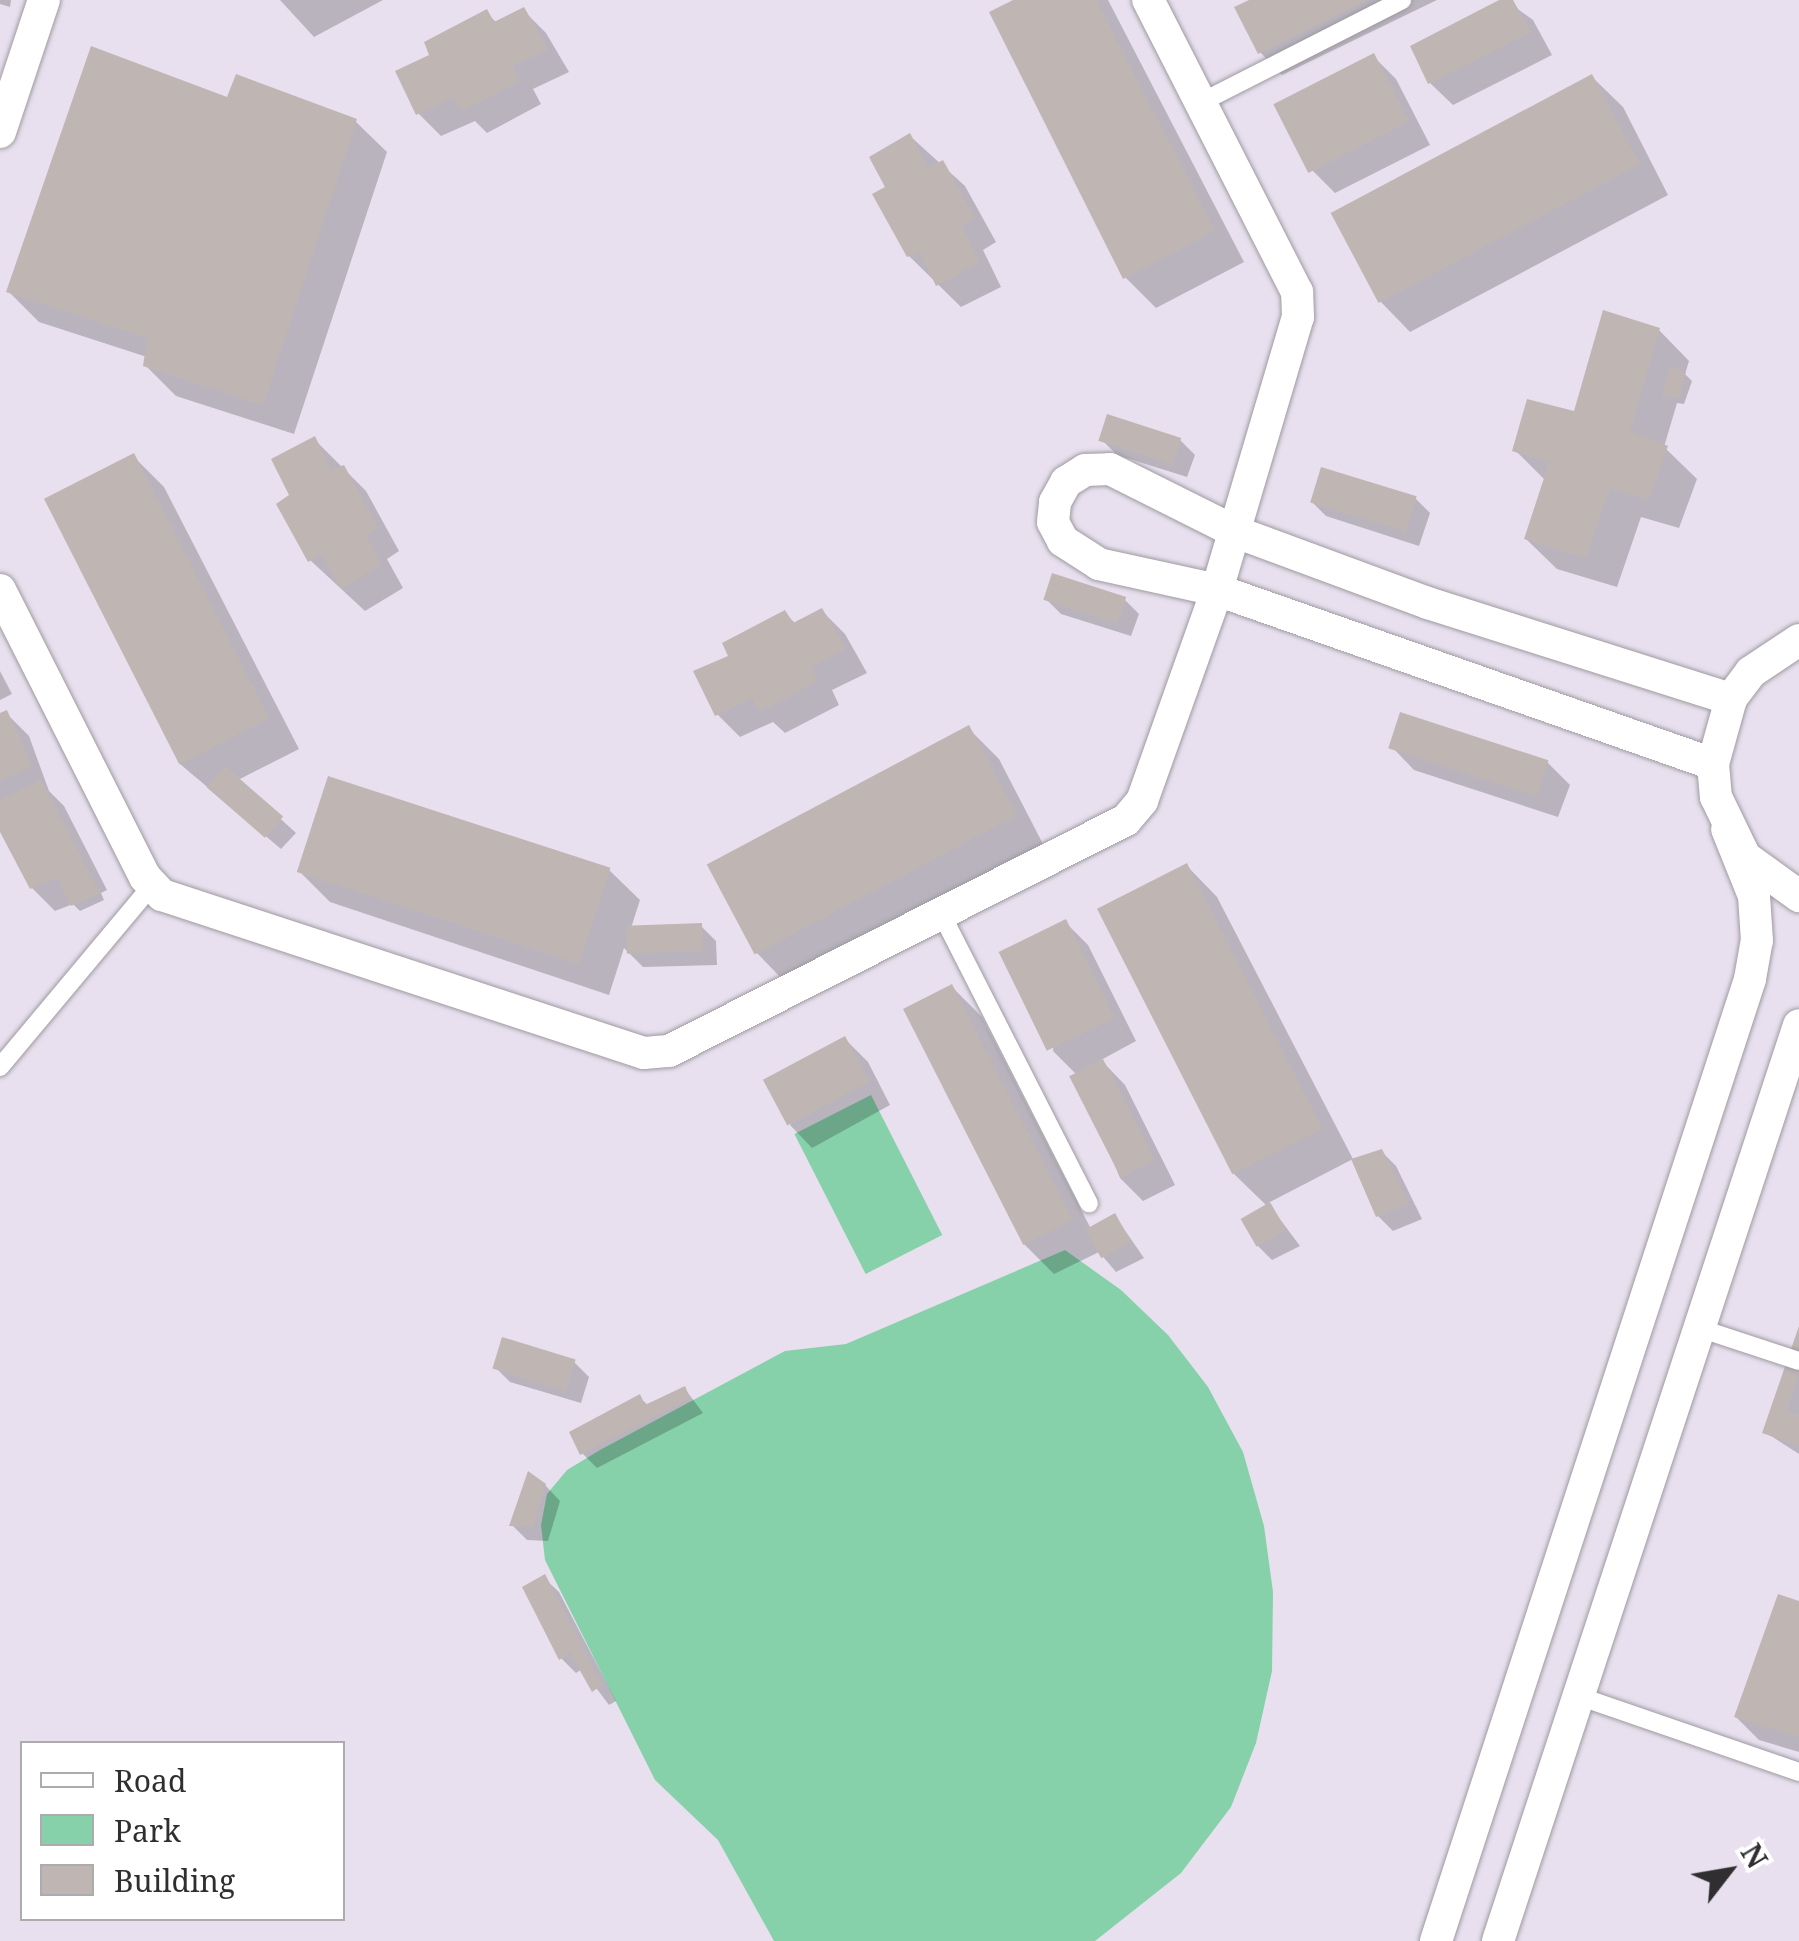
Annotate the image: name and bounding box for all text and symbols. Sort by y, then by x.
legend [20,1741,345,1921]
text: Road [114,1760,186,1801]
text: Park [114,1810,181,1851]
north arrow [1679,1821,1779,1921]
text: N [1733,1836,1777,1875]
text: Building [114,1860,235,1901]

